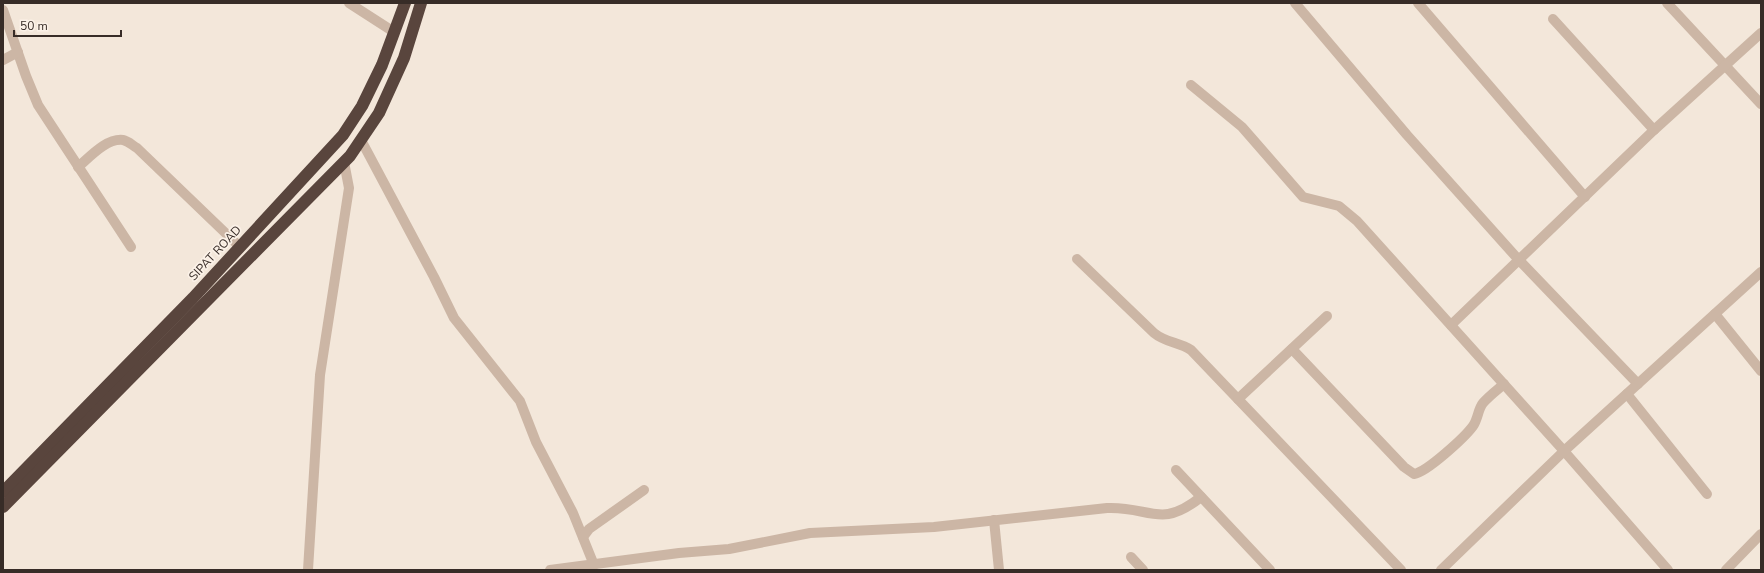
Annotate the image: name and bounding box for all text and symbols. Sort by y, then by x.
scale bar [14,12,121,38]
text: 50 m [20,18,48,34]
street label: SIPAT ROAD [185,222,245,284]

